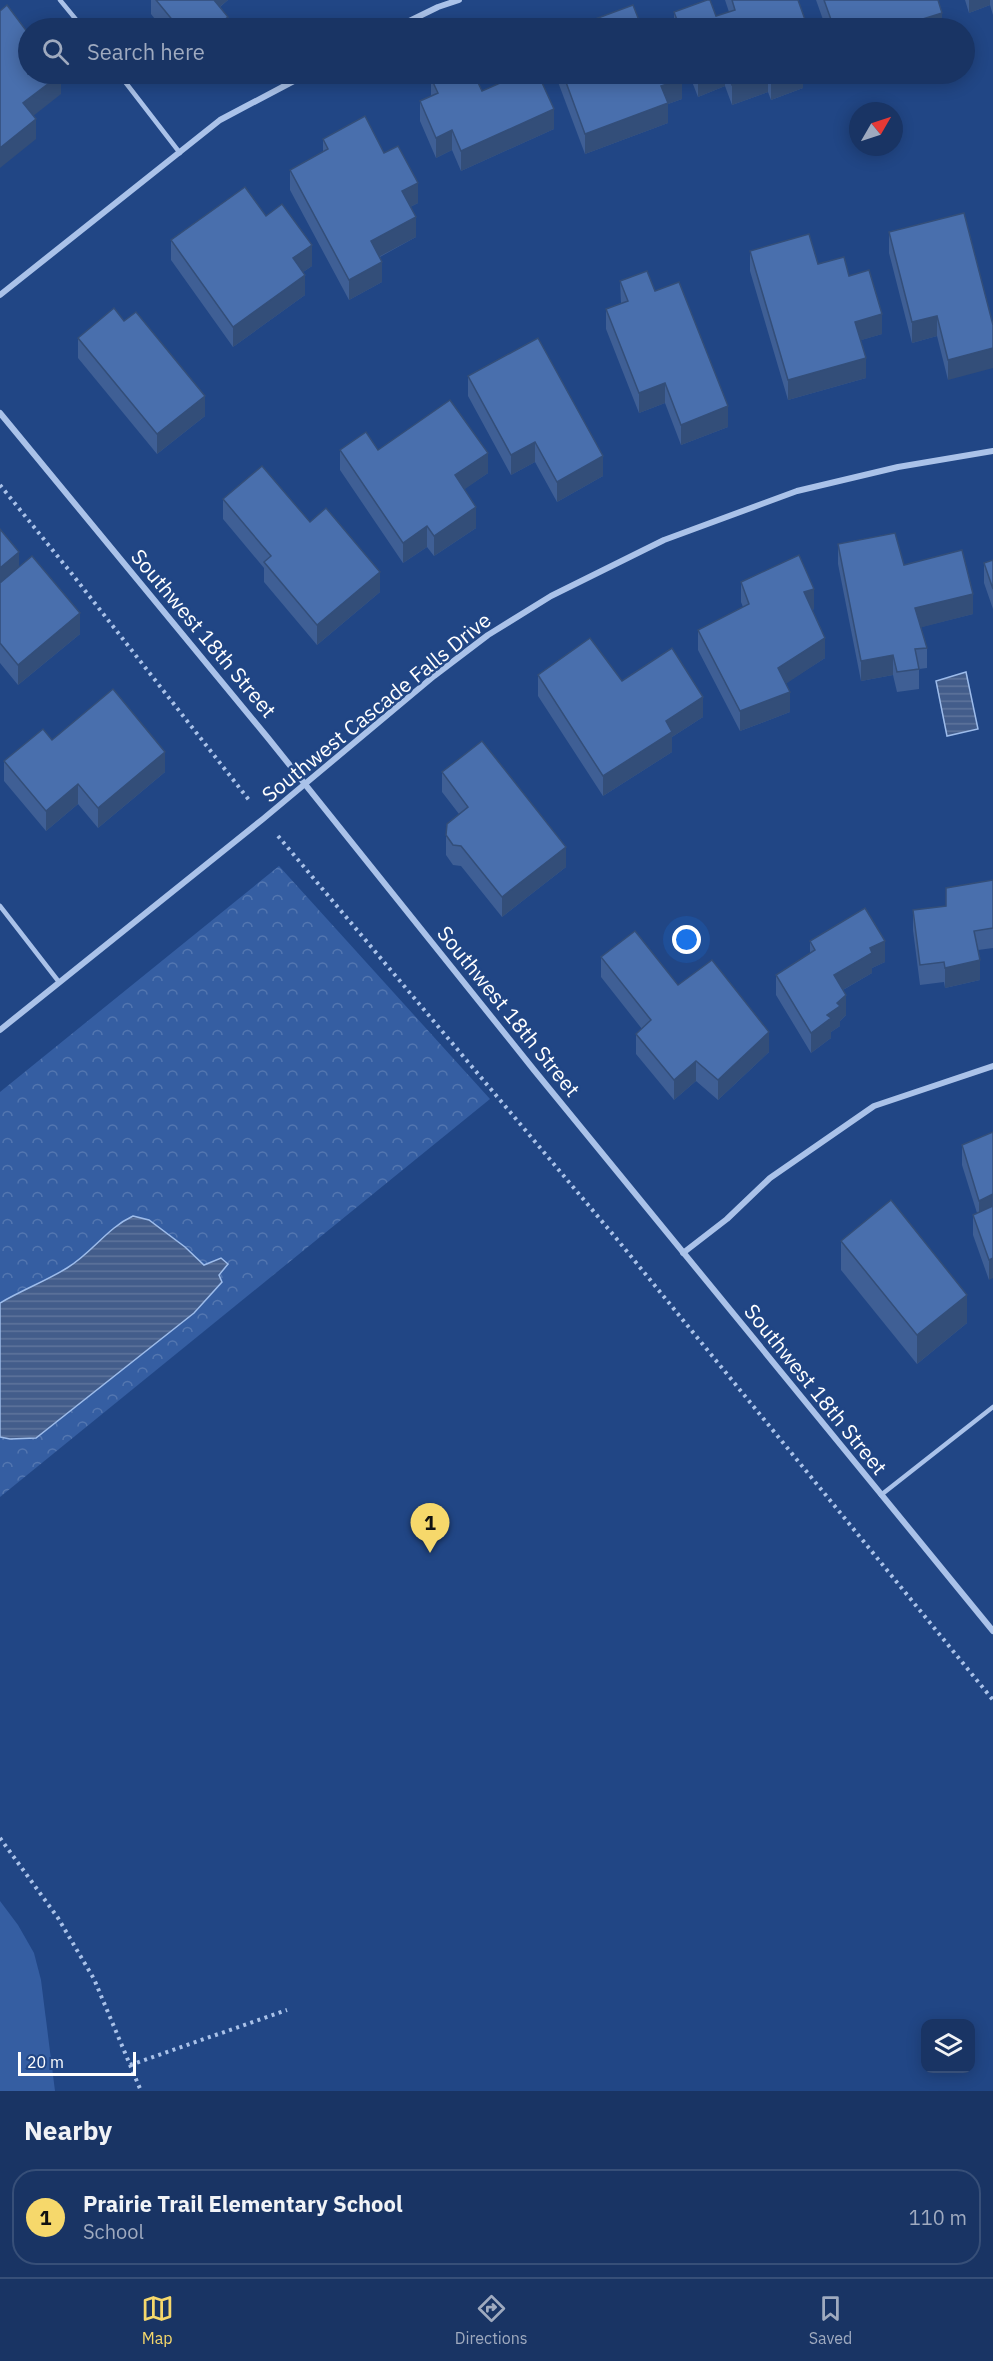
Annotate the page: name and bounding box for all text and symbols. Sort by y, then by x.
search box [18,18,975,84]
icon: search [39,35,72,68]
text: Search here [87,37,205,66]
north arrow [849,102,903,156]
street label: Southwest 18th Street [125,543,283,723]
street label: Southwest Cascade Falls Drive [256,606,496,808]
street label: Southwest 18th Street [431,920,587,1102]
your location [672,925,701,954]
street label: Southwest 18th Street [738,1298,894,1480]
pin: 1 [410,1504,450,1553]
map controls [921,2019,975,2073]
button: layers [921,2019,975,2073]
scale bar [18,2049,136,2076]
text: 20 m [27,2052,64,2072]
text: Nearby [24,2113,112,2147]
text: Prairie Trail Elementary School [83,2189,403,2218]
text: 1 [40,2204,52,2231]
text: 110 m [909,2204,967,2231]
text: School [83,2218,144,2245]
tab: Map [141,2292,174,2348]
tab: Directions [455,2292,528,2348]
tab: Saved [809,2292,852,2348]

